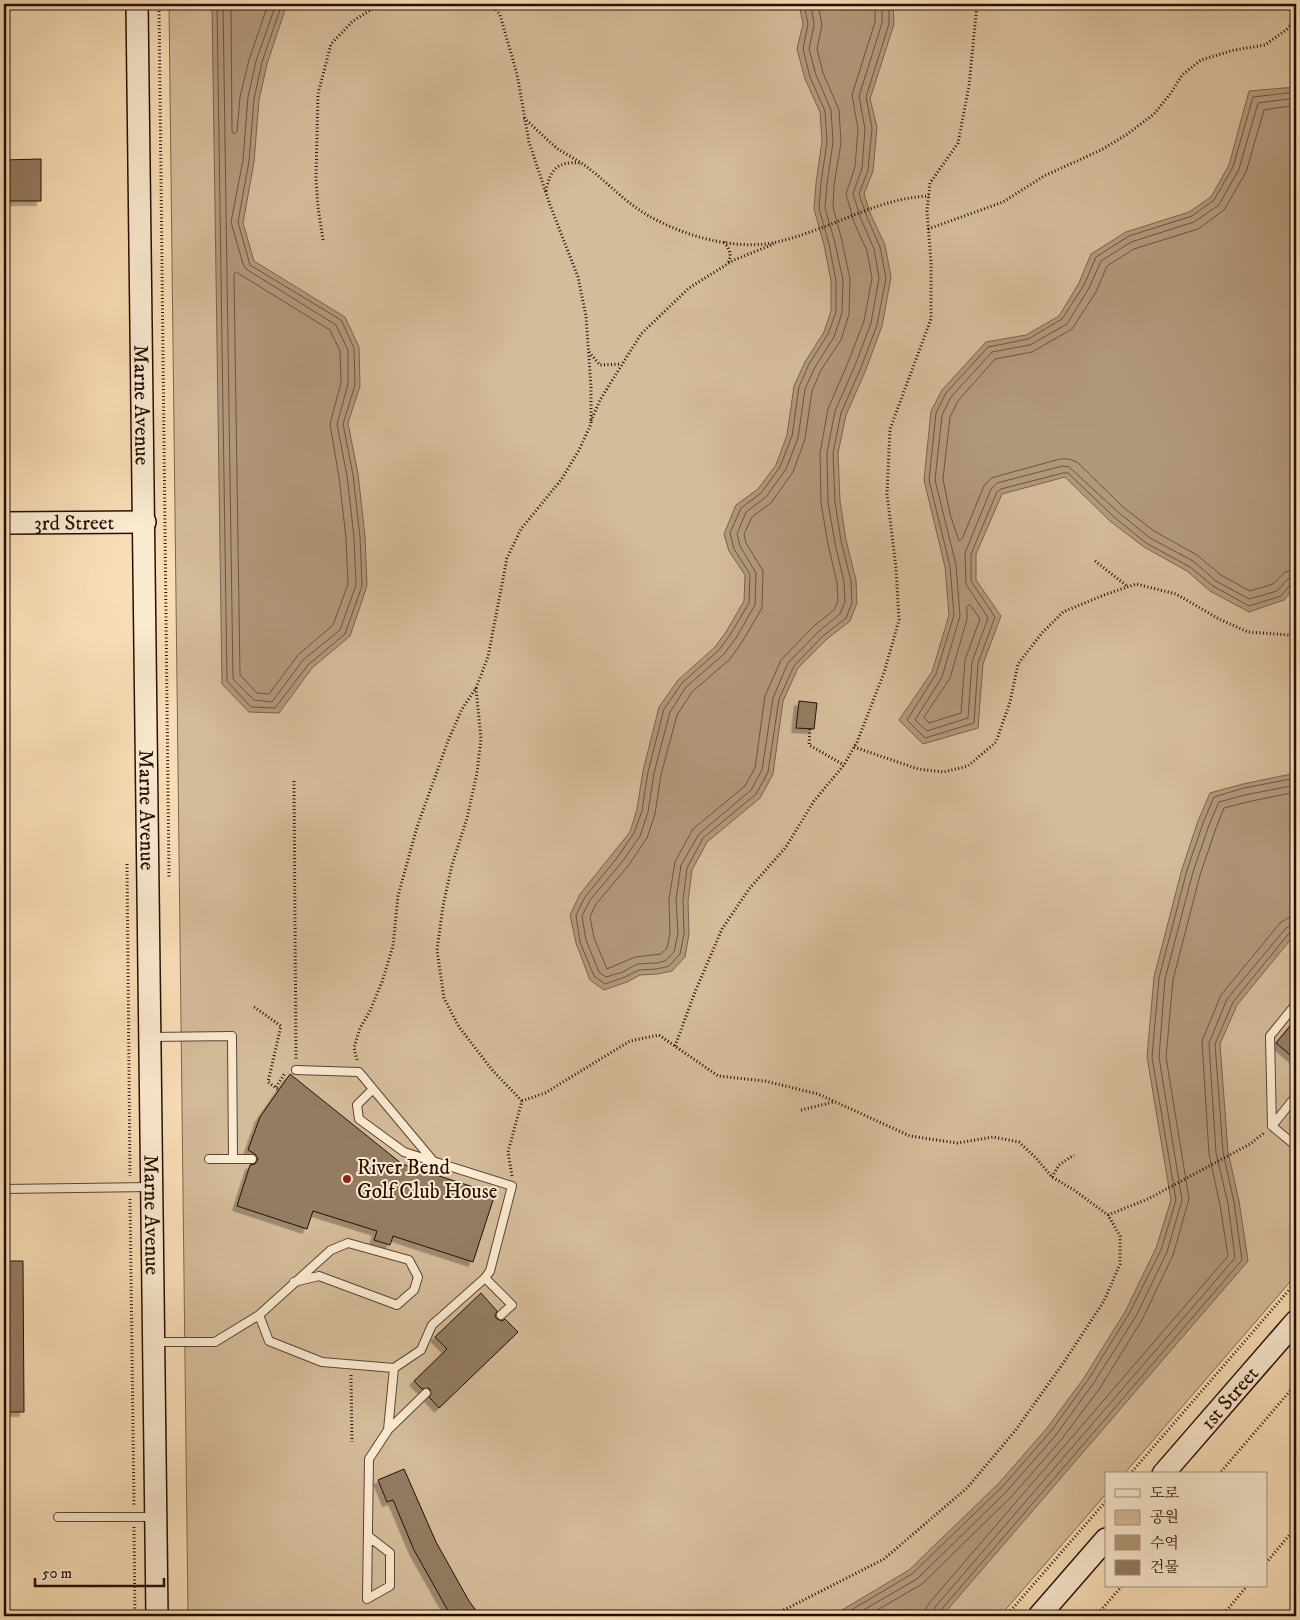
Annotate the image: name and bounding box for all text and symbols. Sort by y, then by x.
street label: Marne Avenue [127,344,155,466]
street label: 3rd Street [34,510,115,537]
street label: Marne Avenue [132,749,160,871]
street label: Marne Avenue [137,1154,165,1276]
place label: River Bend Golf Club House [357,1155,498,1205]
marker: River Bend Golf Club House [341,1173,353,1185]
street label: 1st Street [1195,1361,1265,1436]
legend [1105,1472,1268,1588]
text: 도로 [1150,1484,1179,1503]
text: 공원 [1150,1508,1179,1527]
text: 수역 [1150,1534,1179,1553]
scale bar [35,1555,164,1587]
text: 건물 [1150,1558,1179,1577]
text: 50 m [42,1564,72,1583]

